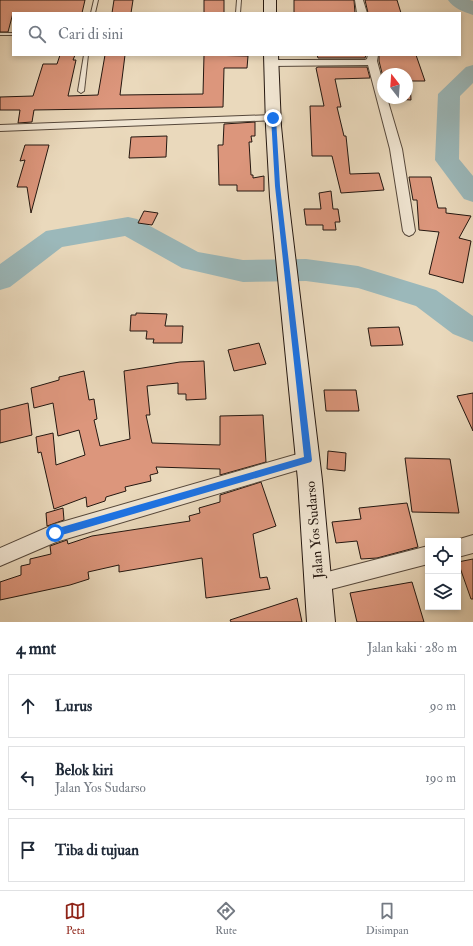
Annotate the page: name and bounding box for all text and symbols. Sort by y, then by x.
search box [12,12,461,56]
icon: search [26,23,48,45]
text: Cari di sini [58,25,123,44]
north arrow [377,68,413,104]
route end [264,109,282,127]
street label: Jalan Yos Sudarso [302,480,327,580]
route start [46,524,64,542]
map controls [425,538,461,610]
button: locate [425,538,461,574]
button: layers [425,574,461,610]
text: 4 mnt [16,638,56,659]
text: Jalan kaki · 280 m [367,640,457,656]
icon: ahead [17,695,39,717]
text: Lurus [55,697,92,716]
text: 90 m [430,698,456,714]
text: Belok kiri [55,761,113,780]
icon: left [17,767,39,789]
text: 190 m [425,770,456,786]
text: Jalan Yos Sudarso [55,780,146,796]
icon: arrive [17,839,39,861]
text: Tiba di tujuan [55,841,139,860]
tab: Peta [64,900,86,937]
tab: Rute [215,900,237,937]
tab: Disimpan [366,900,409,937]

